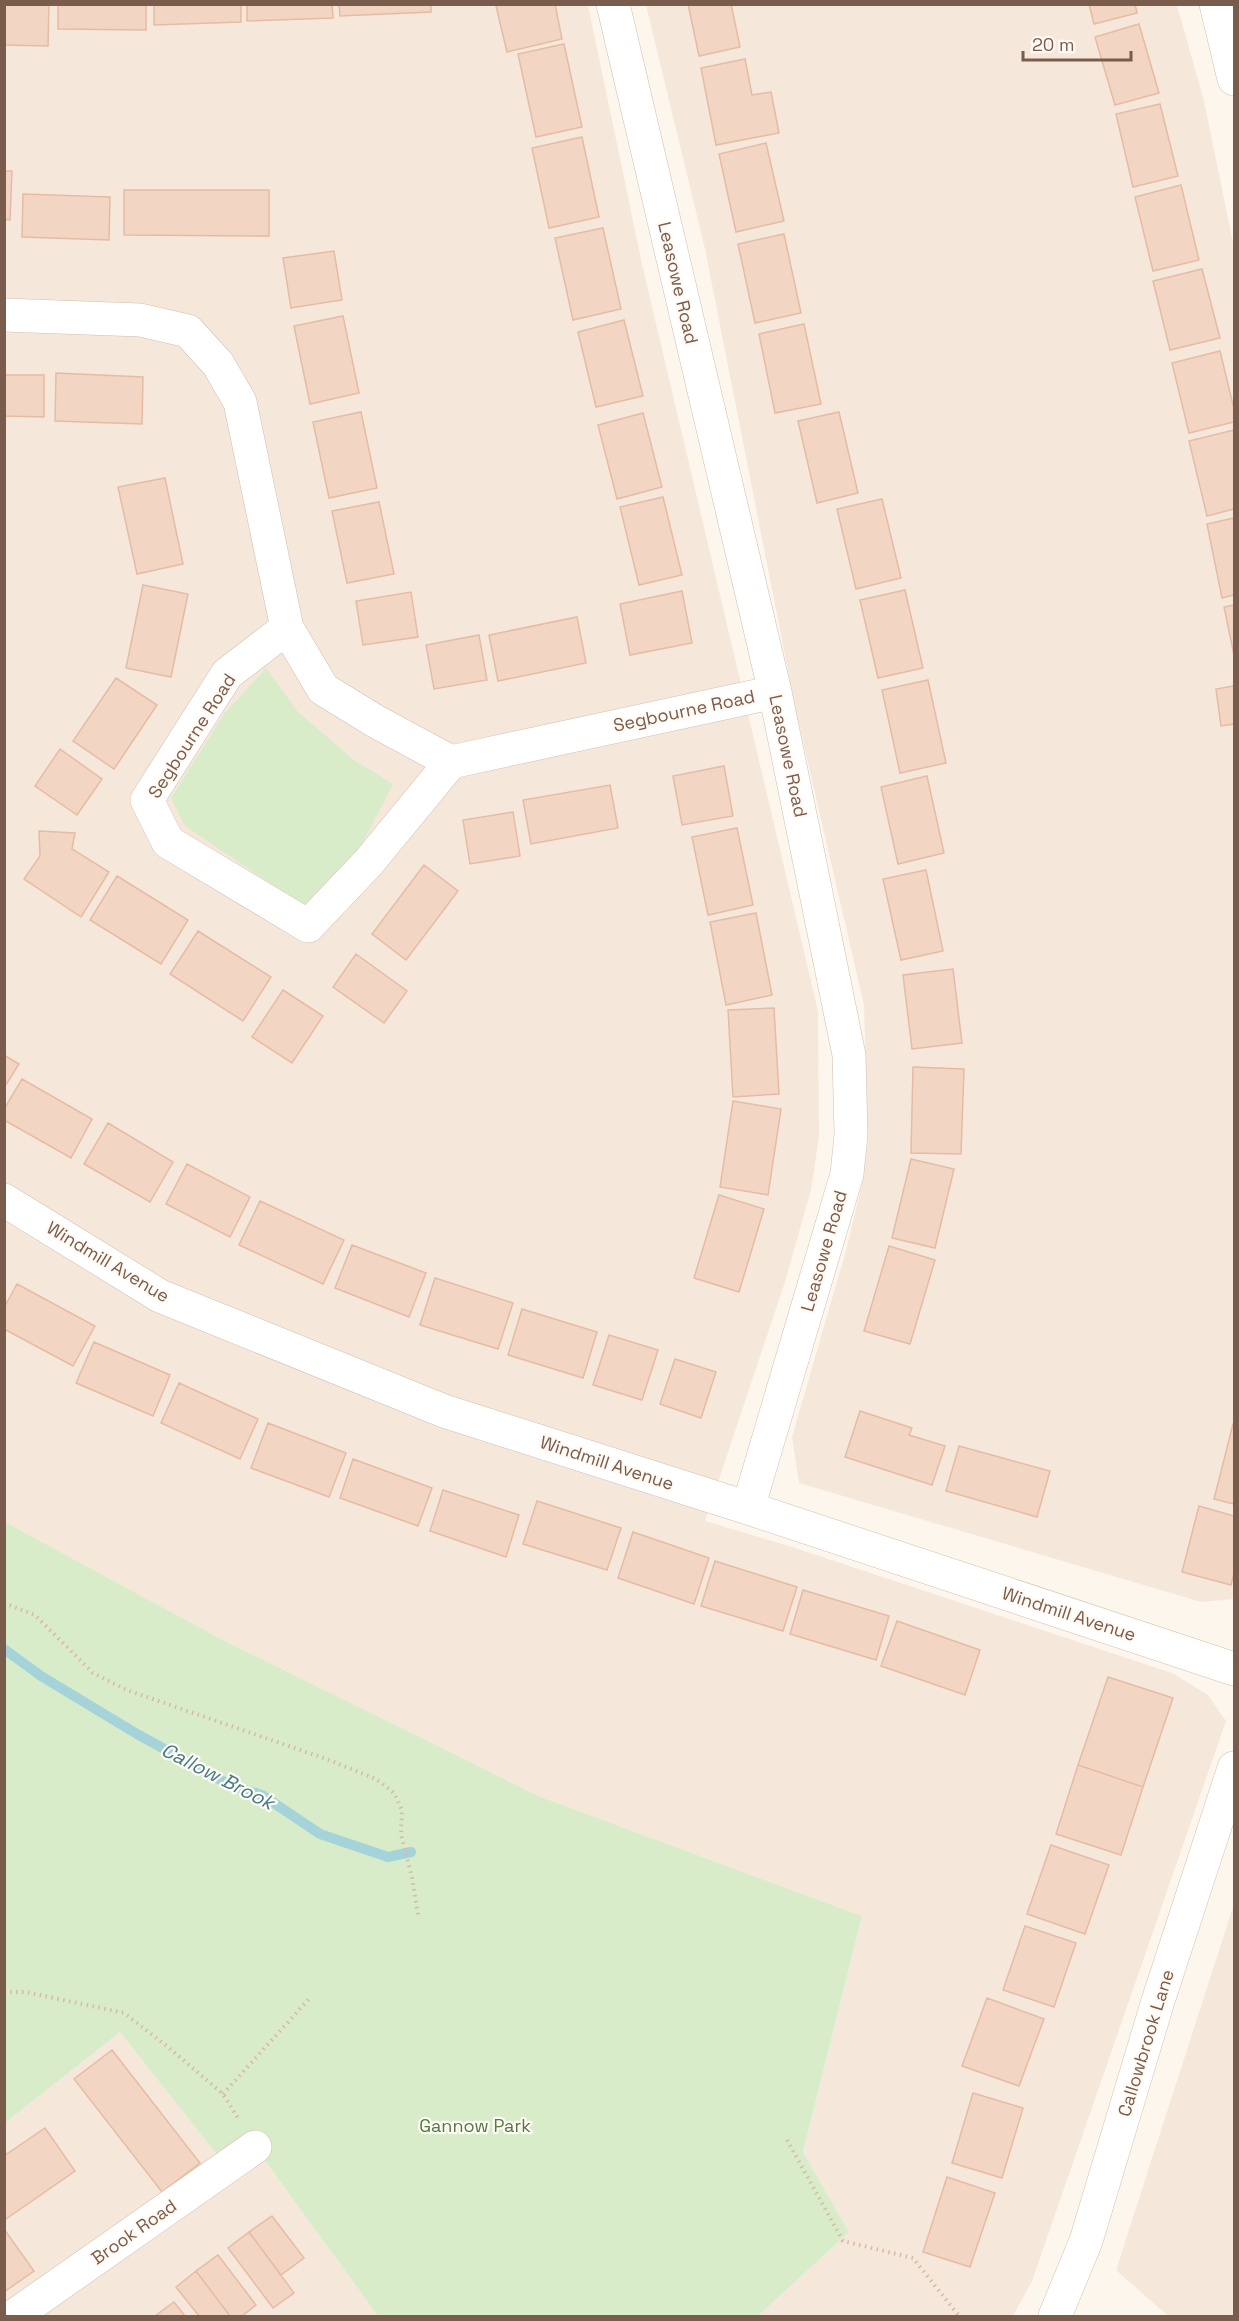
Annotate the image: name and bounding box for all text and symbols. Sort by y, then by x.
scale bar [1023,24,1131,62]
text: 20 m [1032,33,1075,56]
street label: Leasowe Road [653,219,704,346]
street label: Segbourne Road [143,669,241,802]
street label: Segbourne Road [611,684,757,737]
street label: Leasowe Road [764,692,813,819]
street label: Leasowe Road [795,1188,852,1314]
street label: Windmill Avenue [43,1216,174,1307]
street label: Windmill Avenue [537,1430,677,1495]
street label: Windmill Avenue [999,1581,1139,1646]
water label: Callow Brook [157,1736,281,1817]
street label: Callowbrook Lane [1112,1967,1179,2119]
park label: Gannow Park [419,2114,531,2137]
street label: Brook Road [87,2194,181,2269]

